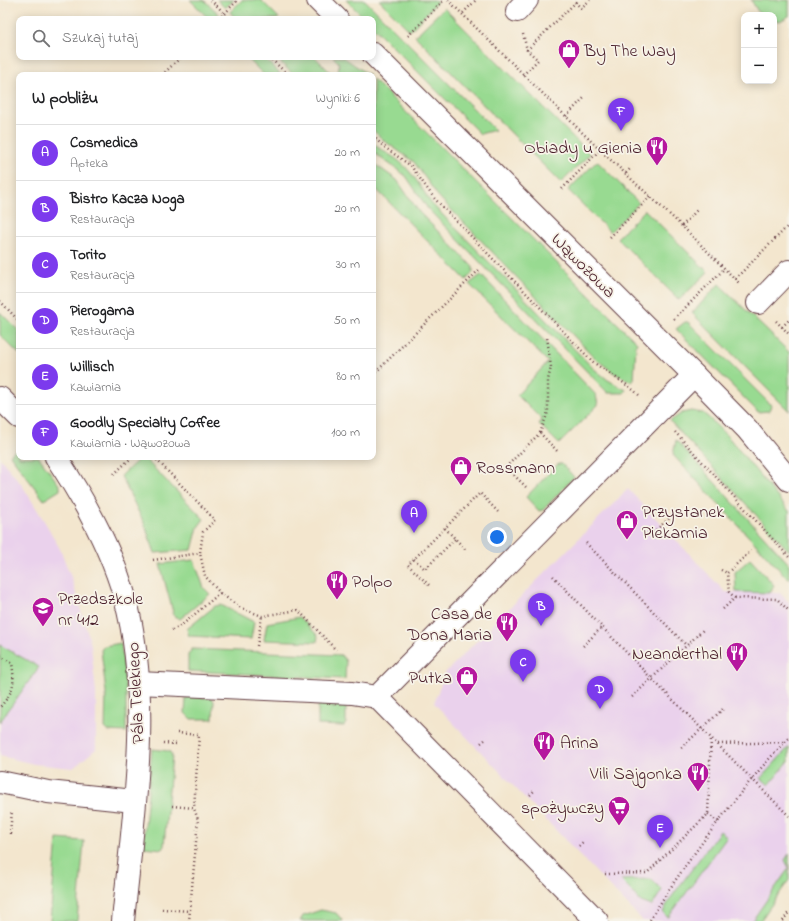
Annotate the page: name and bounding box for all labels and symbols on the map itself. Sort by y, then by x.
shop icon: By The Way [556,37,582,70]
place label: By The Way [583,39,676,65]
pin: F [608,98,634,131]
restaurant icon: Obiady u Gienia [644,134,670,167]
place label: Obiady u Gienia [524,136,642,162]
street label: Wąwozowa [544,228,621,305]
shop icon: Rossmann [448,454,474,487]
place label: Rossmann [476,456,555,482]
pin: A [401,500,427,533]
place label: Przystanek Piekarnia [642,500,724,547]
shop icon: Przystanek Piekarnia [614,508,640,541]
your location [487,527,507,547]
restaurant icon: Polpo [324,568,350,601]
place label: Polpo [352,570,392,596]
place label: Przedszkole nr 412 [58,587,144,634]
pin: B [528,593,554,626]
school or university icon: Przedszkole nr 412 [30,595,56,628]
place label: Casa de Dona Maria [406,602,493,649]
restaurant icon: Casa de Dona Maria [494,610,520,643]
restaurant icon: Neanderthal [724,640,750,673]
street label: Pála Telekiego [121,641,154,744]
place label: Neanderthal [632,642,722,668]
pin: C [510,649,536,682]
shop icon: Putka [454,664,480,697]
place label: Putka [409,666,452,692]
pin: D [587,676,613,709]
restaurant icon: Arina [531,729,557,762]
place label: Arina [560,731,599,757]
restaurant icon: Vili Sajgonka [685,760,711,793]
place label: Vili Sajgonka [589,762,682,789]
supermarket icon: spożywczy [606,794,632,827]
place label: spożywczy [521,796,604,822]
pin: E [647,815,673,848]

